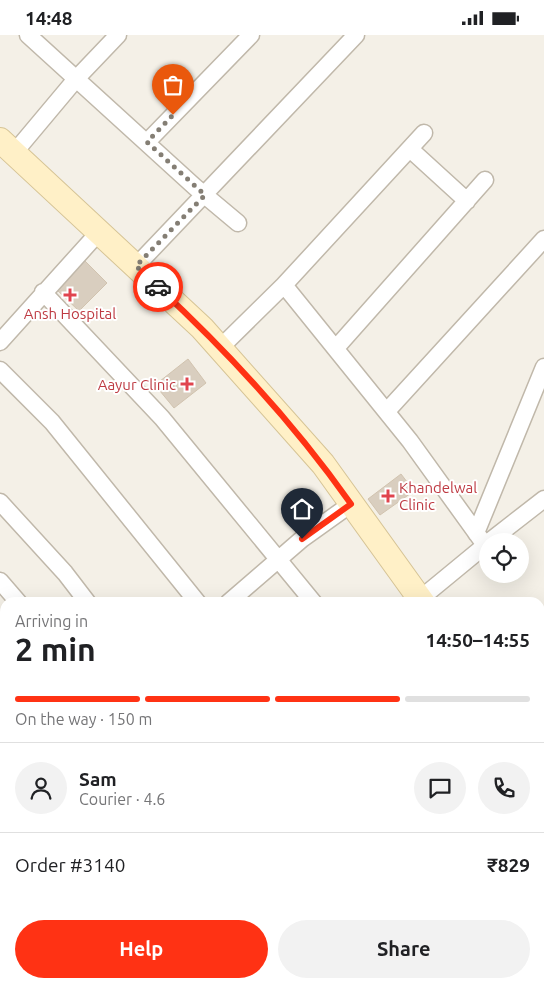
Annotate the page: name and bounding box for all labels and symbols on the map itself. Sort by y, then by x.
pin [152,64,194,115]
courier [133,262,183,312]
marker: Ansh Hospital [63,288,77,302]
place label: Ansh Hospital [24,305,116,322]
place label: Aayur Clinic [98,376,176,393]
marker: Aayur Clinic [180,377,194,391]
place label: Khandelwal Clinic [399,479,477,513]
pin [281,488,323,539]
marker: Khandelwal Clinic [381,489,395,503]

